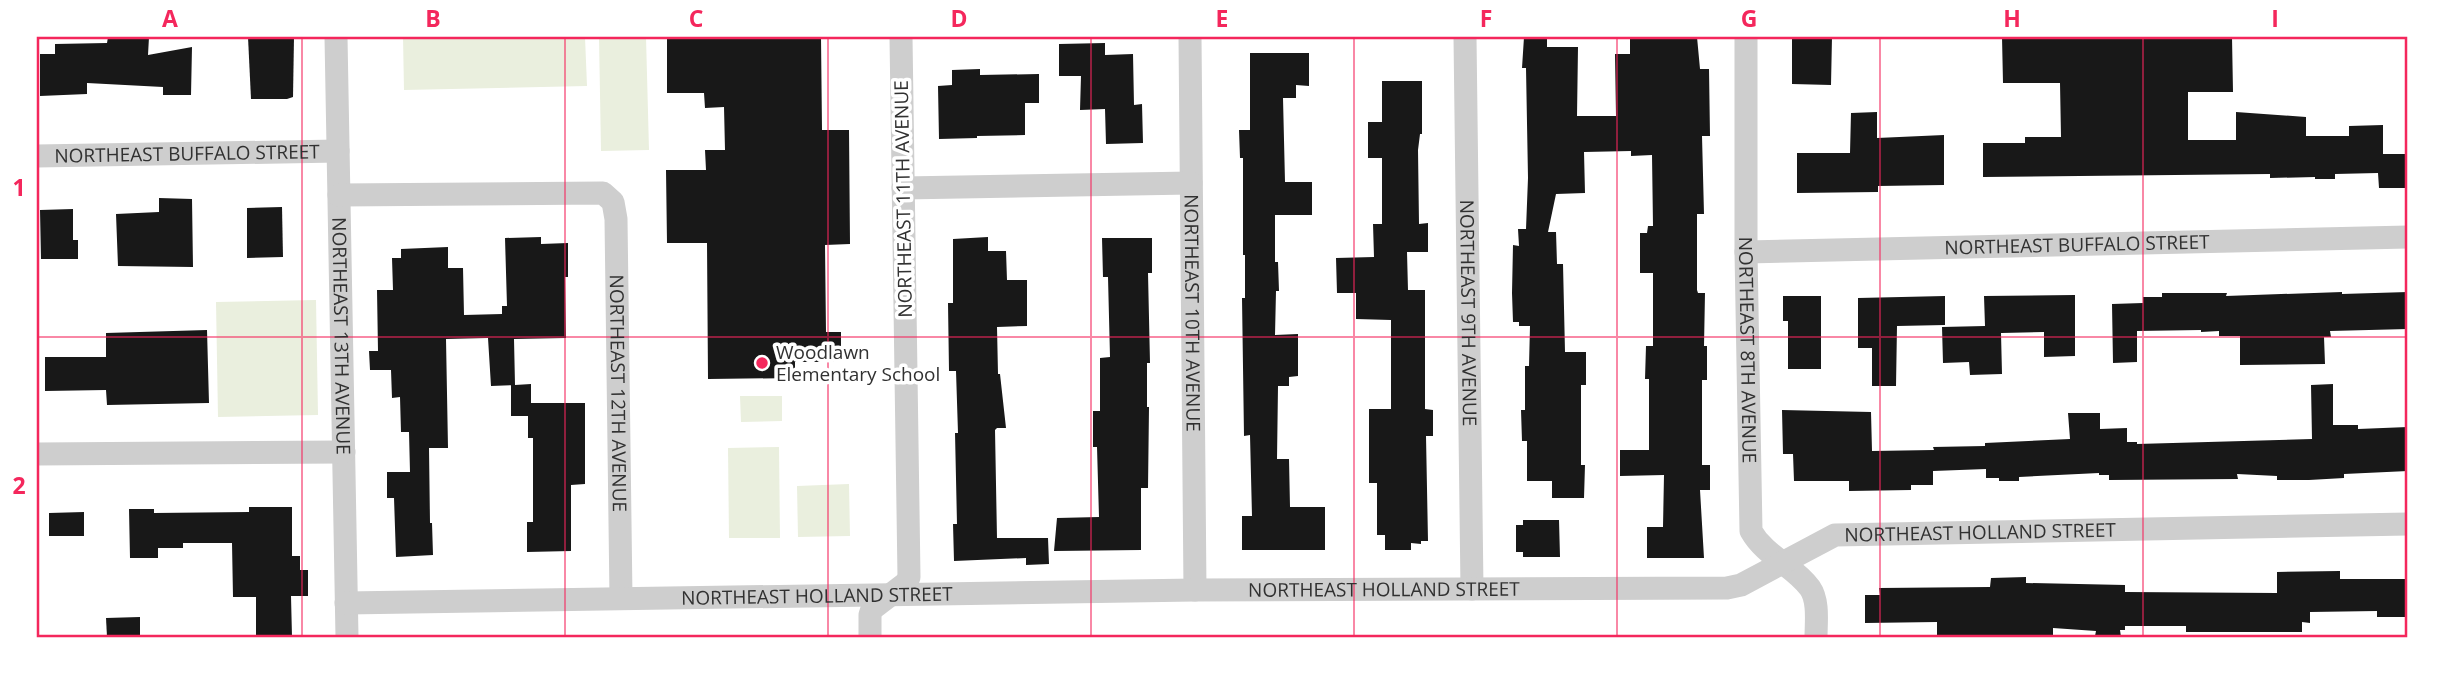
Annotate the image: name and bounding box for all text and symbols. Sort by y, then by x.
text: A [162,2,178,34]
text: B [425,2,441,34]
text: C [689,2,703,34]
text: D [950,2,968,34]
text: E [1216,2,1228,34]
text: F [1480,2,1492,34]
text: G [1741,2,1757,34]
text: H [2003,2,2021,34]
text: I [2271,2,2279,34]
street label: NORTHEAST 11TH AVENUE [888,80,918,318]
street label: NORTHEAST BUFFALO STREET [54,138,320,169]
text: 1 [12,171,26,203]
street label: NORTHEAST 10TH AVENUE [1178,194,1207,432]
street label: NORTHEAST 9TH AVENUE [1454,199,1483,426]
street label: NORTHEAST 13TH AVENUE [326,217,357,455]
street label: NORTHEAST BUFFALO STREET [1944,228,2210,261]
street label: NORTHEAST 8TH AVENUE [1733,237,1763,464]
street label: NORTHEAST 12TH AVENUE [604,274,633,512]
place label: Woodlawn Elementary School [776,339,940,387]
marker: Woodlawn Elementary School [754,355,770,371]
text: 2 [12,469,26,501]
street label: NORTHEAST HOLLAND STREET [1844,517,2117,548]
street label: NORTHEAST HOLLAND STREET [1248,576,1520,603]
street label: NORTHEAST HOLLAND STREET [681,581,953,611]

